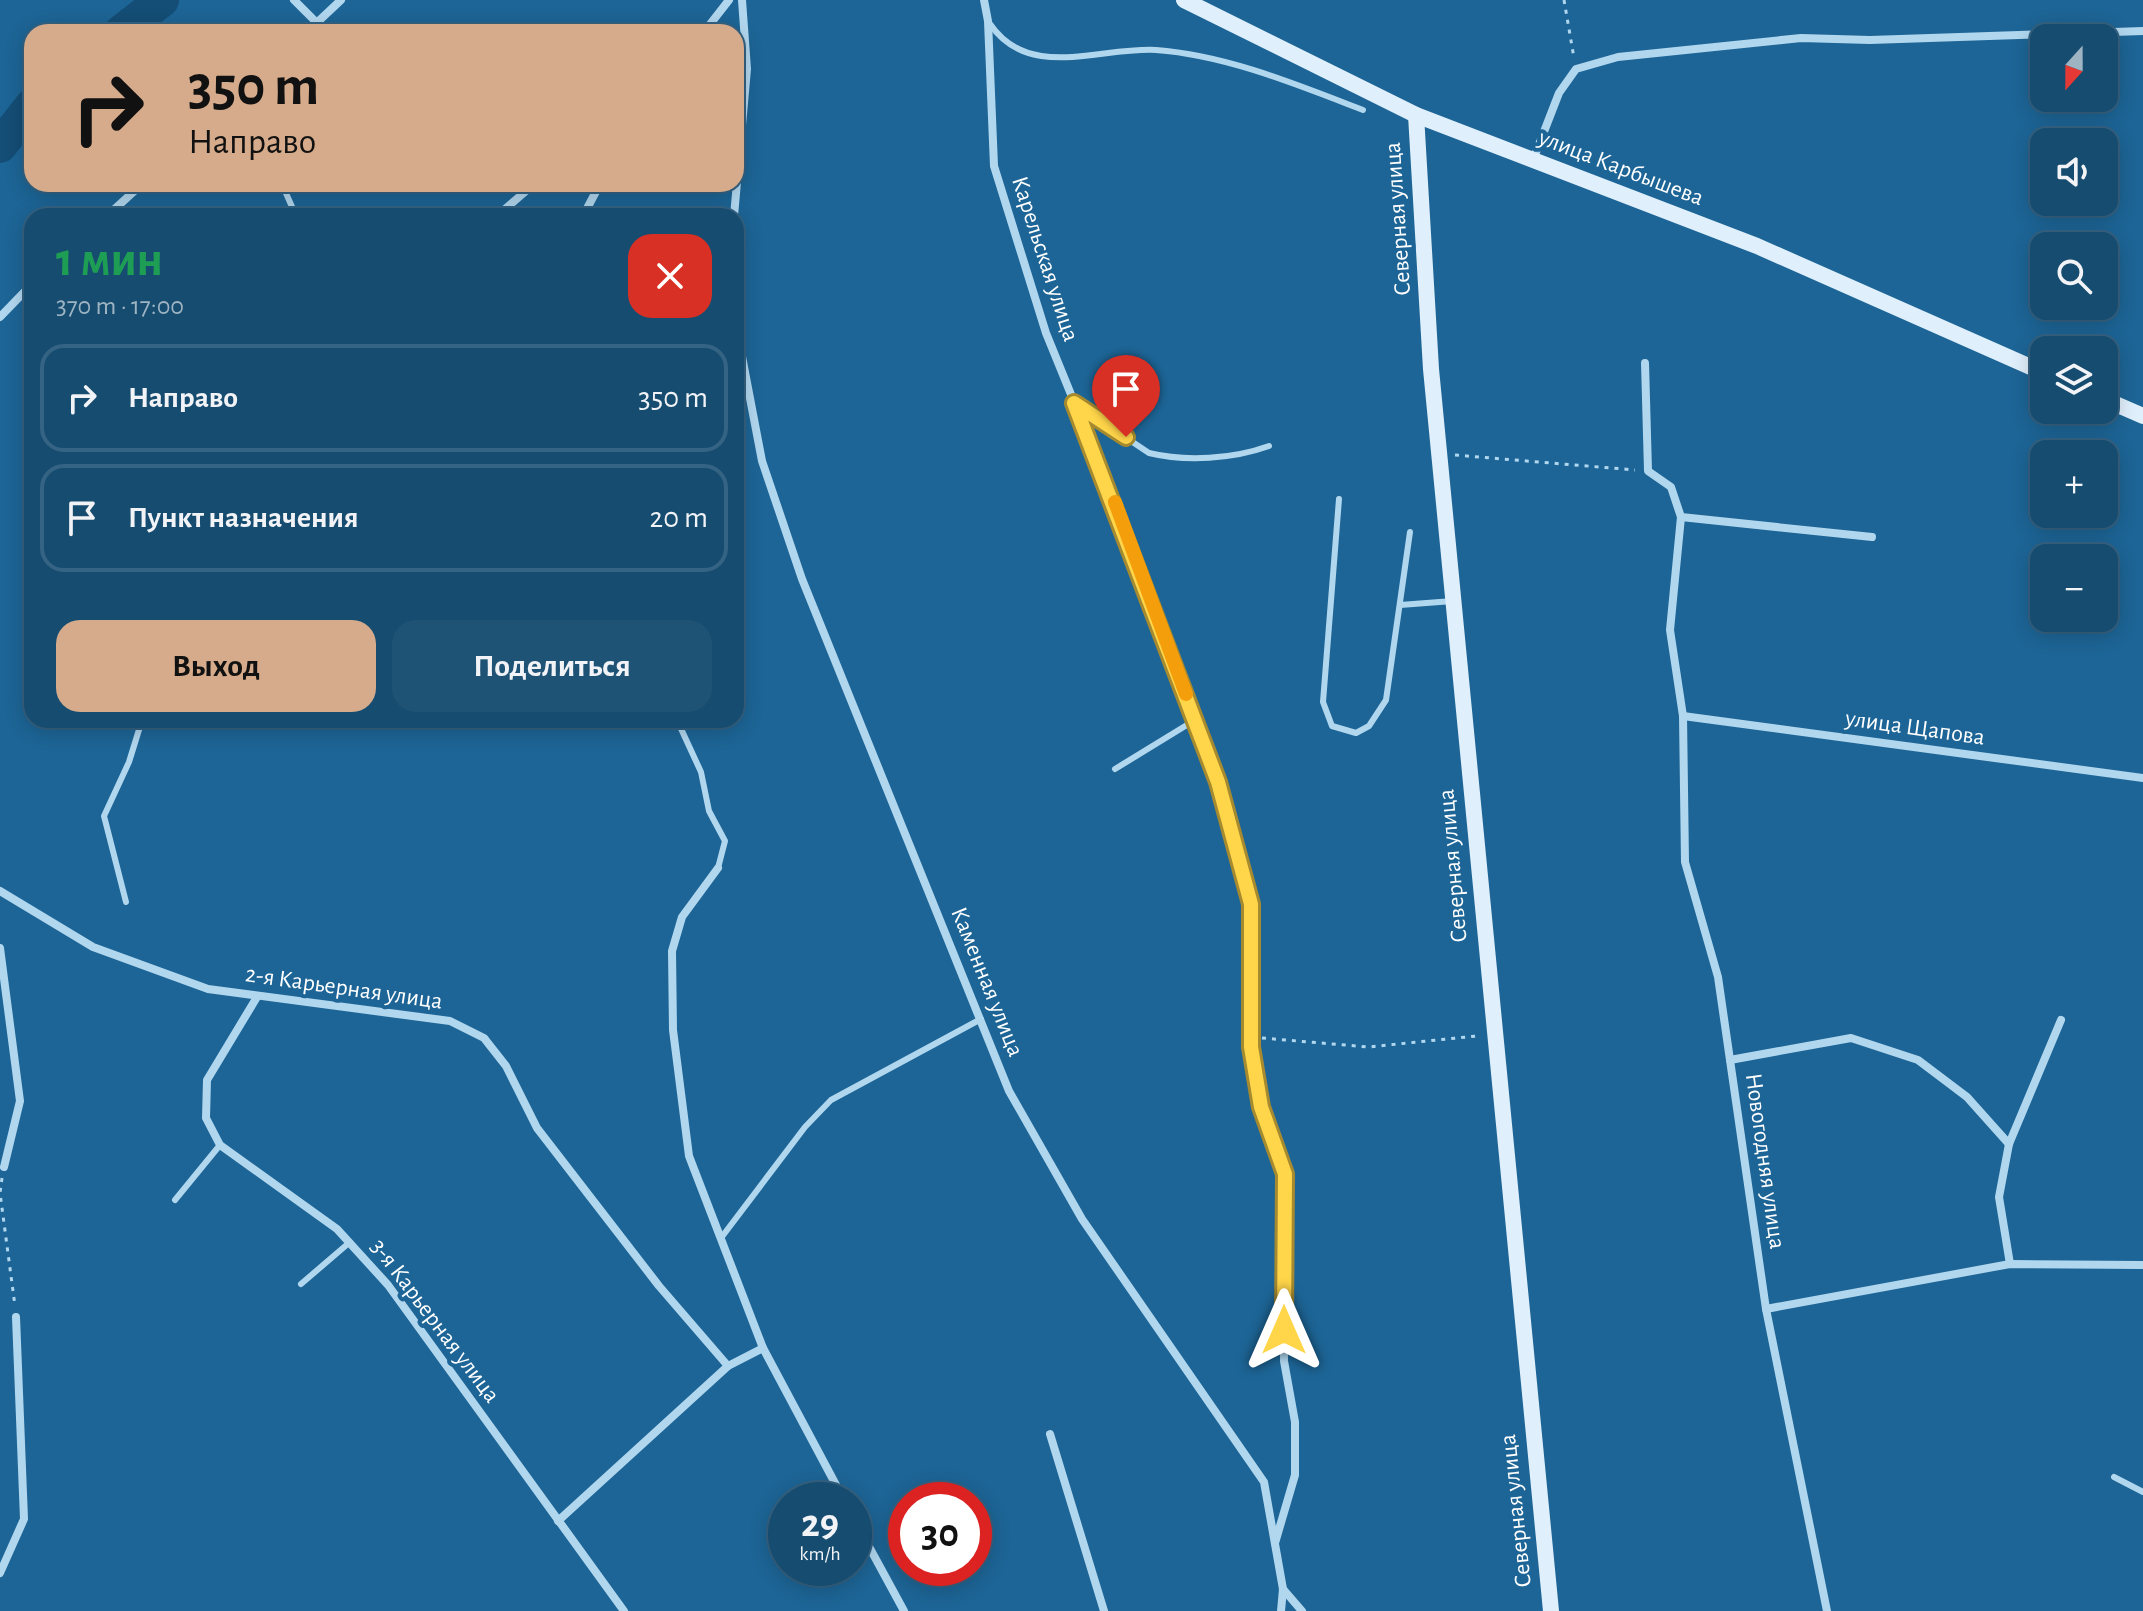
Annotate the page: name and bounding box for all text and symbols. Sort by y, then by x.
north arrow [2030,24,2118,112]
map controls [2030,24,2118,632]
icon: right [56,56,160,160]
text: 350 m [188,59,319,115]
text: Направо [188,124,316,160]
street label: улица Карбышева [1534,125,1707,210]
button: sound [2030,128,2118,216]
street label: Северная улица [1381,141,1415,297]
street label: Карельская улица [1007,173,1083,345]
button: search [2030,232,2118,320]
button: close [628,234,712,318]
text: 1 мин [56,237,163,285]
text: 370 m · 17:00 [56,293,184,319]
button: layers [2030,336,2118,424]
pin [1092,355,1160,437]
icon: arrive [1104,367,1148,411]
icon: right [60,376,104,420]
text: Направо [128,383,238,413]
text: 350 m [638,383,708,413]
button: + [2030,440,2118,528]
icon: arrive [60,496,104,540]
text: Пункт назначения [128,503,359,533]
text: 20 m [650,503,708,533]
button: − [2030,544,2118,632]
button: Выход [56,620,376,712]
button: Поделиться [392,620,712,712]
street label: улица Щапова [1843,706,1986,750]
street label: Северная улица [1434,788,1472,944]
street label: Каменная улица [946,904,1028,1060]
street label: 2-я Карьерная улица [244,962,444,1014]
street label: Новогодняя улица [1741,1072,1789,1251]
street label: 3-я Карьерная улица [366,1235,504,1407]
position arrow [1242,1288,1326,1372]
street label: Северная улица [1496,1433,1536,1589]
speed limit sign: 30 [888,1482,992,1586]
text: 29 [801,1504,839,1544]
text: km/h [799,1544,841,1564]

